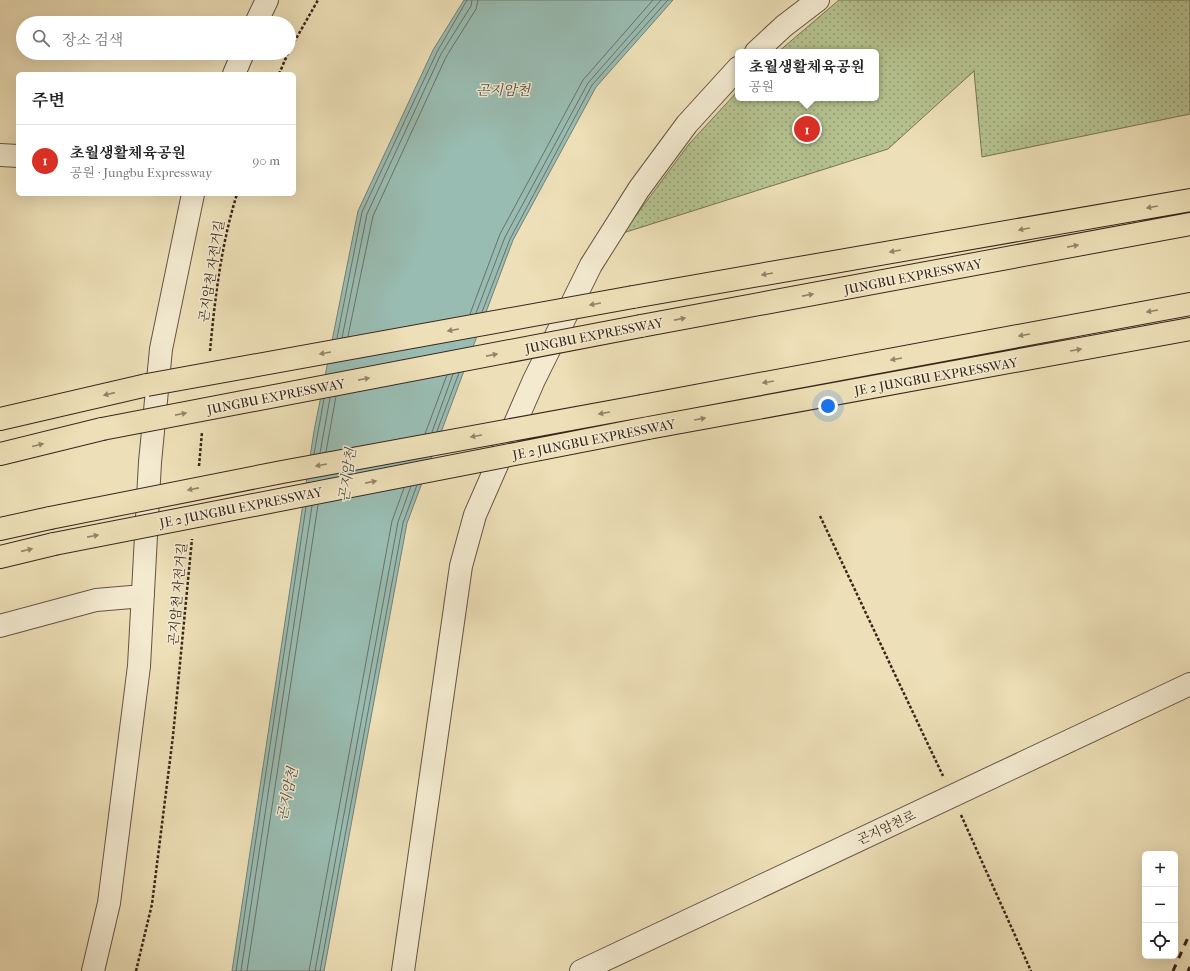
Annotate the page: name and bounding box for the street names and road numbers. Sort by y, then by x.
street label: 곤지암천 자전거길 [196,219,227,323]
street label: JUNGBU EXPRESSWAY [842,255,985,297]
street label: JUNGBU EXPRESSWAY [523,314,666,356]
street label: JE 2 JUNGBU EXPRESSWAY [852,355,1020,398]
street label: JUNGBU EXPRESSWAY [205,375,348,417]
street label: JE 2 JUNGBU EXPRESSWAY [510,416,678,463]
street label: JE 2 JUNGBU EXPRESSWAY [157,484,325,531]
street label: 곤지암천 자전거길 [166,542,189,646]
street label: 곤지암천로 [855,807,918,848]

